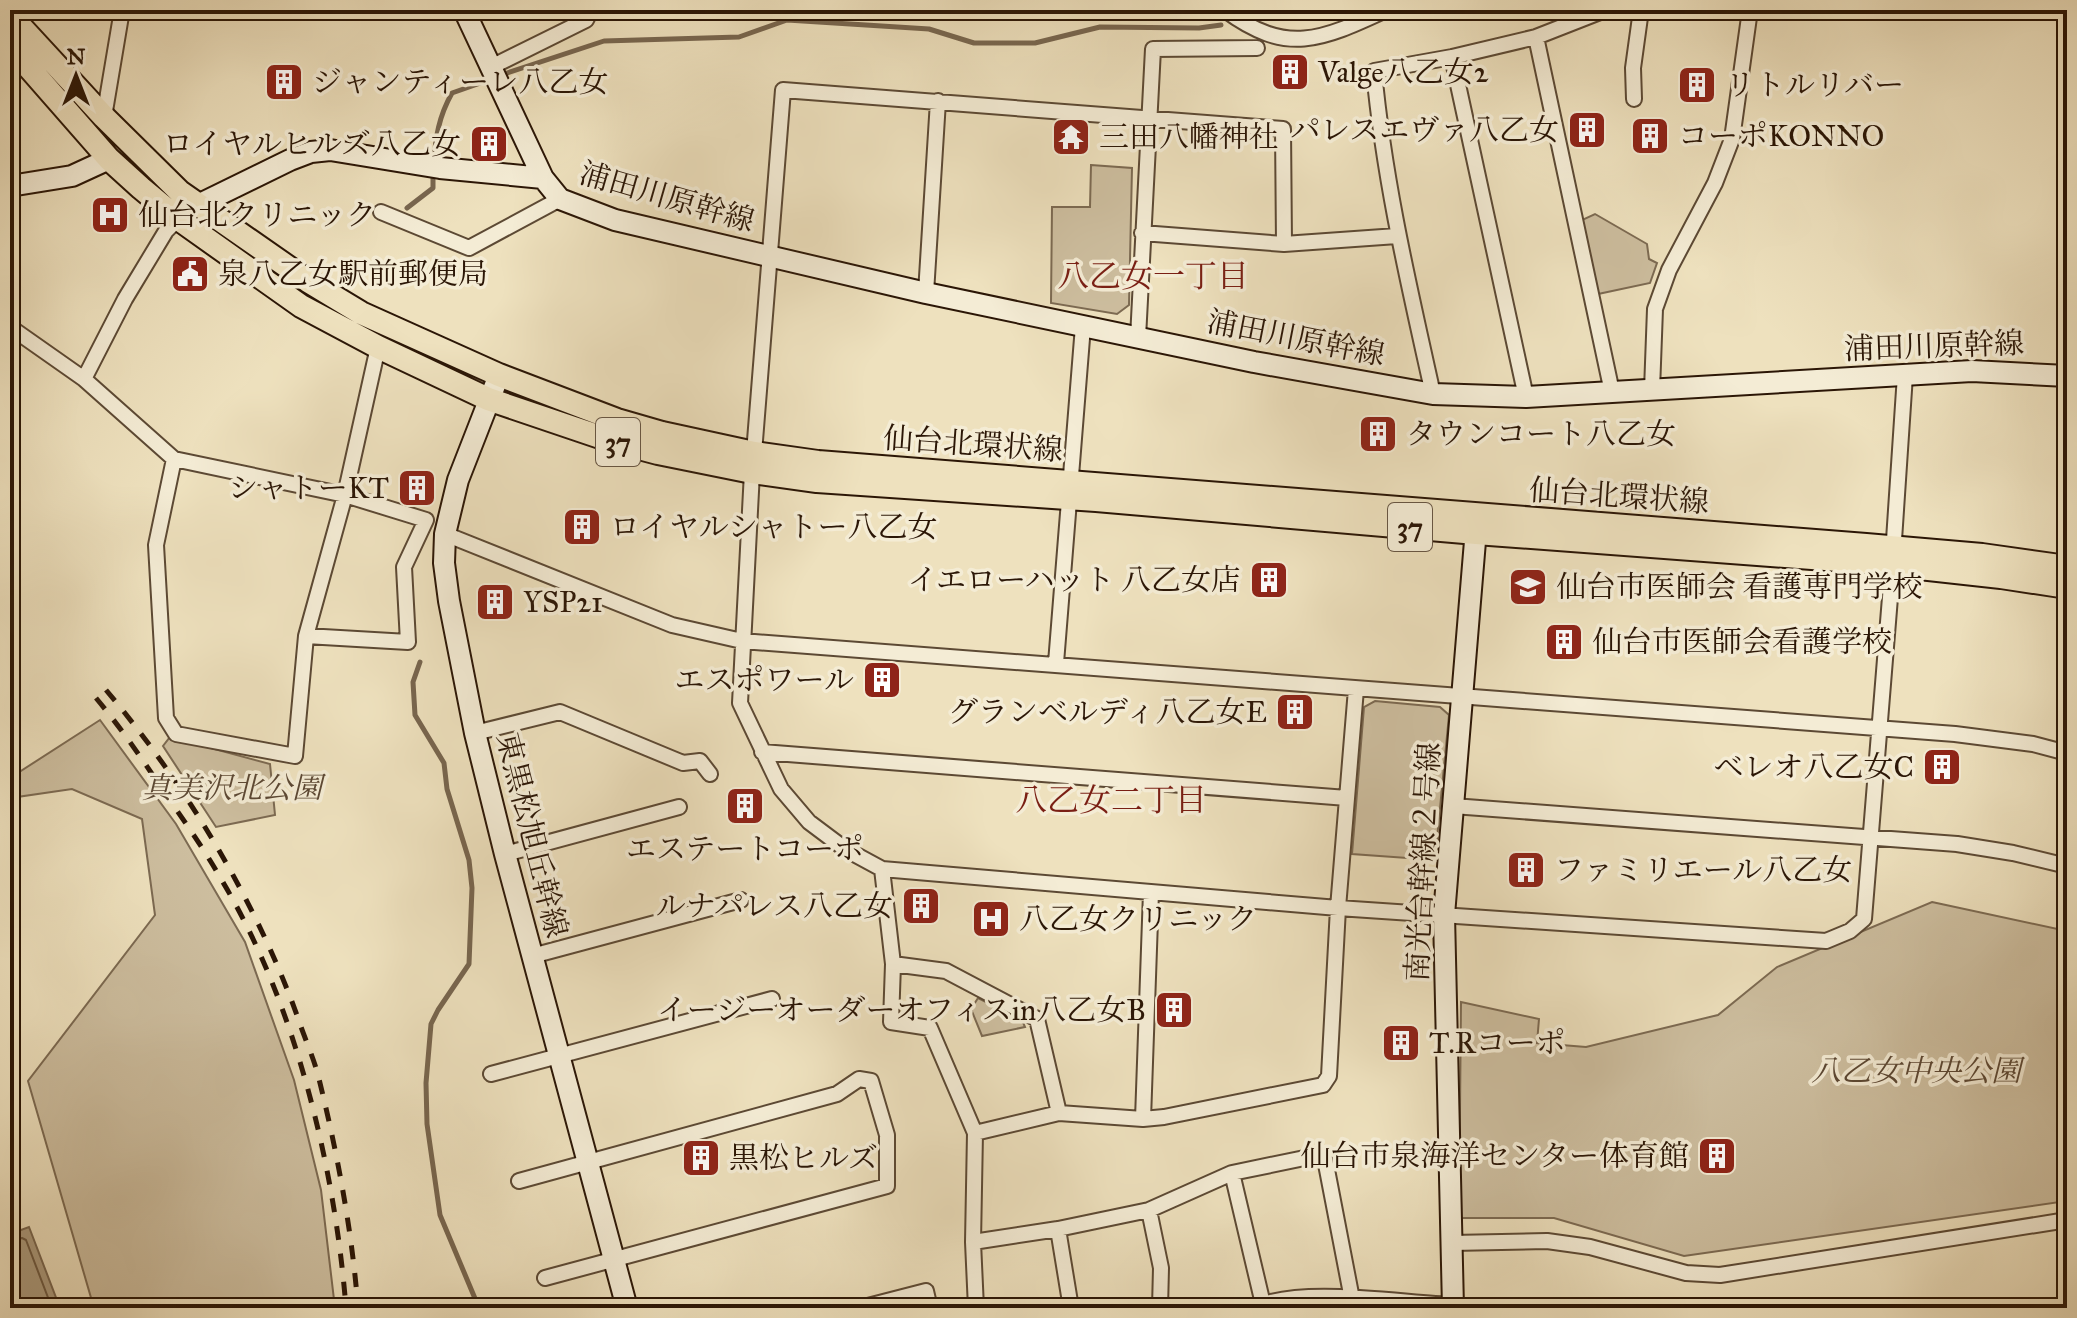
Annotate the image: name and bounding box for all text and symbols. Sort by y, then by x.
north arrow [36,36,116,116]
text: N [67,43,86,70]
building icon: Valge八乙女2 [1269,51,1311,93]
place label: Valge八乙女2 [1317,54,1489,90]
building icon: ジャンティーレ八乙女 [263,61,305,103]
place label: ジャンティーレ八乙女 [312,64,608,100]
building icon: リトルリバー [1676,64,1718,106]
place label: リトルリバー [1725,67,1904,103]
building icon: パレスエヴァ八乙女 [1566,109,1608,151]
place label: パレスエヴァ八乙女 [1290,112,1559,148]
building icon: コーポKONNO [1629,115,1671,157]
temple icon: 三田八幡神社 [1050,116,1092,158]
place label: コーポKONNO [1678,118,1884,154]
place label: 三田八幡神社 [1099,119,1279,155]
building icon: ロイヤルヒルズ八乙女 [468,123,510,165]
place label: ロイヤルヒルズ八乙女 [163,126,461,162]
street label: 浦田川原幹線 [576,155,758,239]
hospital icon: 仙台北クリニック [89,194,131,236]
place label: 仙台北クリニック [138,197,376,233]
public building icon: 泉八乙女駅前郵便局 [169,253,211,295]
place label: 泉八乙女駅前郵便局 [218,256,488,292]
district label: 八乙女一丁目 [1057,257,1249,296]
street label: 浦田川原幹線 [1204,303,1388,373]
street label: 浦田川原幹線 [1843,325,2025,367]
building icon: タウンコート八乙女 [1357,413,1399,455]
place label: タウンコート八乙女 [1406,416,1676,452]
road number: 37 [596,418,640,466]
street label: 仙台北環状線 [882,420,1064,468]
building icon: シャトーKT [396,467,438,509]
place label: シャトーKT [228,470,389,506]
street label: 仙台北環状線 [1528,472,1710,520]
road number: 37 [1388,503,1432,551]
building icon: ロイヤルシャトー八乙女 [561,506,603,548]
place label: ロイヤルシャトー八乙女 [610,509,937,545]
building icon: イエローハット 八乙女店 [1248,559,1290,601]
place label: イエローハット 八乙女店 [907,562,1241,598]
school or university icon: 仙台市医師会 看護専門学校 [1507,566,1549,608]
place label: 仙台市医師会 看護専門学校 [1556,569,1922,605]
building icon: YSP21 [474,581,516,623]
place label: YSP21 [523,584,603,620]
building icon: 仙台市医師会看護学校 [1543,621,1585,663]
place label: 仙台市医師会看護学校 [1592,624,1892,660]
building icon: エスポワール [861,659,903,701]
place label: エスポワール [675,662,854,698]
building icon: グランベルディ八乙女E [1274,691,1316,733]
place label: グランベルディ八乙女E [948,694,1267,730]
street label: 東黒松旭丘幹線 [489,729,575,941]
street label: 南光台幹線２号線 [1399,741,1447,983]
building icon: ベレオ八乙女C [1921,746,1963,788]
place label: ベレオ八乙女C [1714,749,1914,785]
park label: 真美沢北公園 [142,770,327,806]
district label: 八乙女二丁目 [1015,781,1207,820]
building icon: エステートコーポ [724,785,766,827]
place label: エステートコーポ [626,831,864,867]
building icon: ファミリエール八乙女 [1505,849,1547,891]
place label: ファミリエール八乙女 [1554,852,1852,888]
building icon: ルナパレス八乙女 [900,885,942,927]
place label: ルナパレス八乙女 [656,888,893,924]
hospital icon: 八乙女クリニック [970,898,1012,940]
place label: 八乙女クリニック [1019,901,1257,937]
building icon: イージーオーダーオフィスin八乙女B [1153,989,1195,1031]
place label: イージーオーダーオフィスin八乙女B [657,992,1146,1028]
building icon: T.Rコーポ [1380,1022,1422,1064]
place label: T.Rコーポ [1429,1025,1566,1061]
park label: 八乙女中央公園 [1811,1053,2026,1089]
building icon: 仙台市泉海洋センター体育館 [1696,1135,1738,1177]
building icon: 黒松ヒルズ [680,1137,722,1179]
place label: 仙台市泉海洋センター体育館 [1300,1138,1689,1174]
place label: 黒松ヒルズ [729,1140,878,1176]

